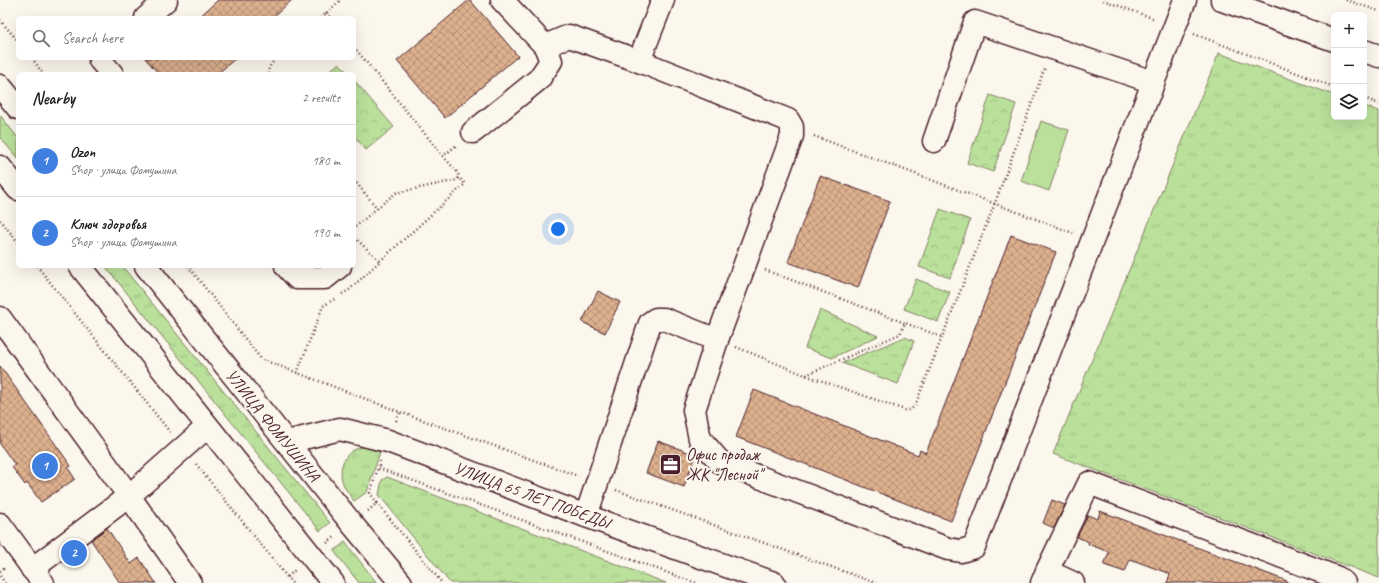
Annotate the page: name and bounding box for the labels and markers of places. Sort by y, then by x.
place label: Офис продаж ЖК "Лесной" [686,444,766,485]
pin: 1 [32,451,58,481]
office icon: Офис продаж ЖК "Лесной" [658,451,684,477]
pin: 2 [61,538,87,568]

